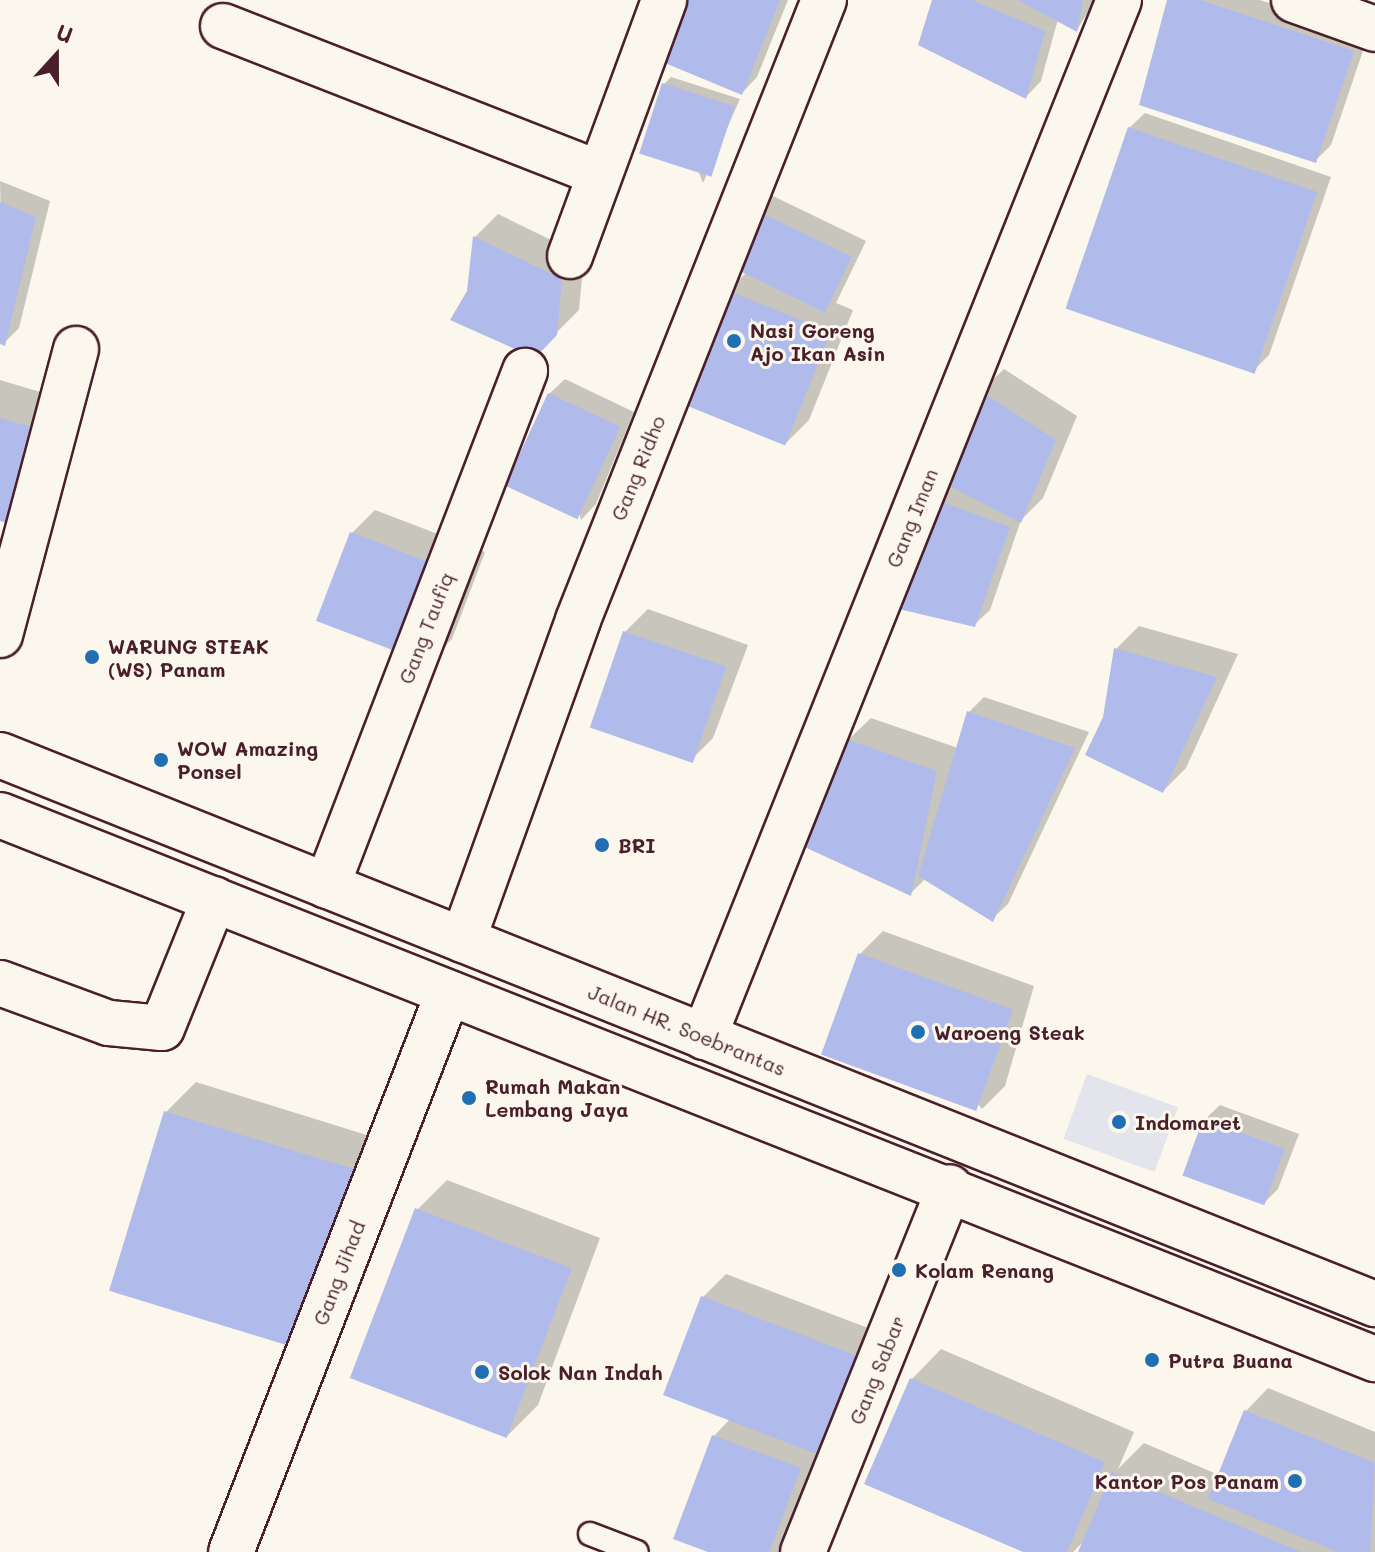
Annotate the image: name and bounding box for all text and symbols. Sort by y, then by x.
north arrow [16,16,96,96]
text: U [52,17,77,49]
place label: Nasi Goreng Ajo Ikan Asin [750,318,885,365]
marker: Nasi Goreng Ajo Ikan Asin [725,332,743,350]
street label: Gang Ridho [606,412,670,524]
street label: Gang Iman [881,465,943,571]
street label: Gang Taufiq [394,569,458,687]
place label: WARUNG STEAK (WS) Panam [108,634,269,681]
marker: WARUNG STEAK (WS) Panam [83,648,101,666]
place label: WOW Amazing Ponsel [177,736,318,783]
marker: WOW Amazing Ponsel [152,751,170,769]
place label: BRI [618,833,656,857]
marker: BRI [593,836,611,854]
street label: Jalan HR. Soebrantas [585,979,789,1081]
place label: Waroeng Steak [934,1020,1085,1044]
marker: Waroeng Steak [909,1023,927,1041]
place label: Rumah Makan Lembang Jaya [485,1074,629,1121]
marker: Rumah Makan Lembang Jaya [460,1089,478,1107]
place label: Indomaret [1135,1110,1241,1134]
marker: Indomaret [1110,1113,1128,1131]
street label: Gang Jihad [308,1217,370,1329]
place label: Kolam Renang [915,1258,1054,1282]
marker: Kolam Renang [890,1261,908,1279]
street label: Gang Sabar [844,1312,910,1428]
place label: Putra Buana [1168,1348,1293,1372]
marker: Putra Buana [1143,1351,1161,1369]
place label: Solok Nan Indah [498,1360,663,1384]
marker: Solok Nan Indah [473,1363,491,1381]
place label: Kantor Pos Panam [1095,1469,1279,1493]
marker: Kantor Pos Panam [1286,1472,1304,1490]

